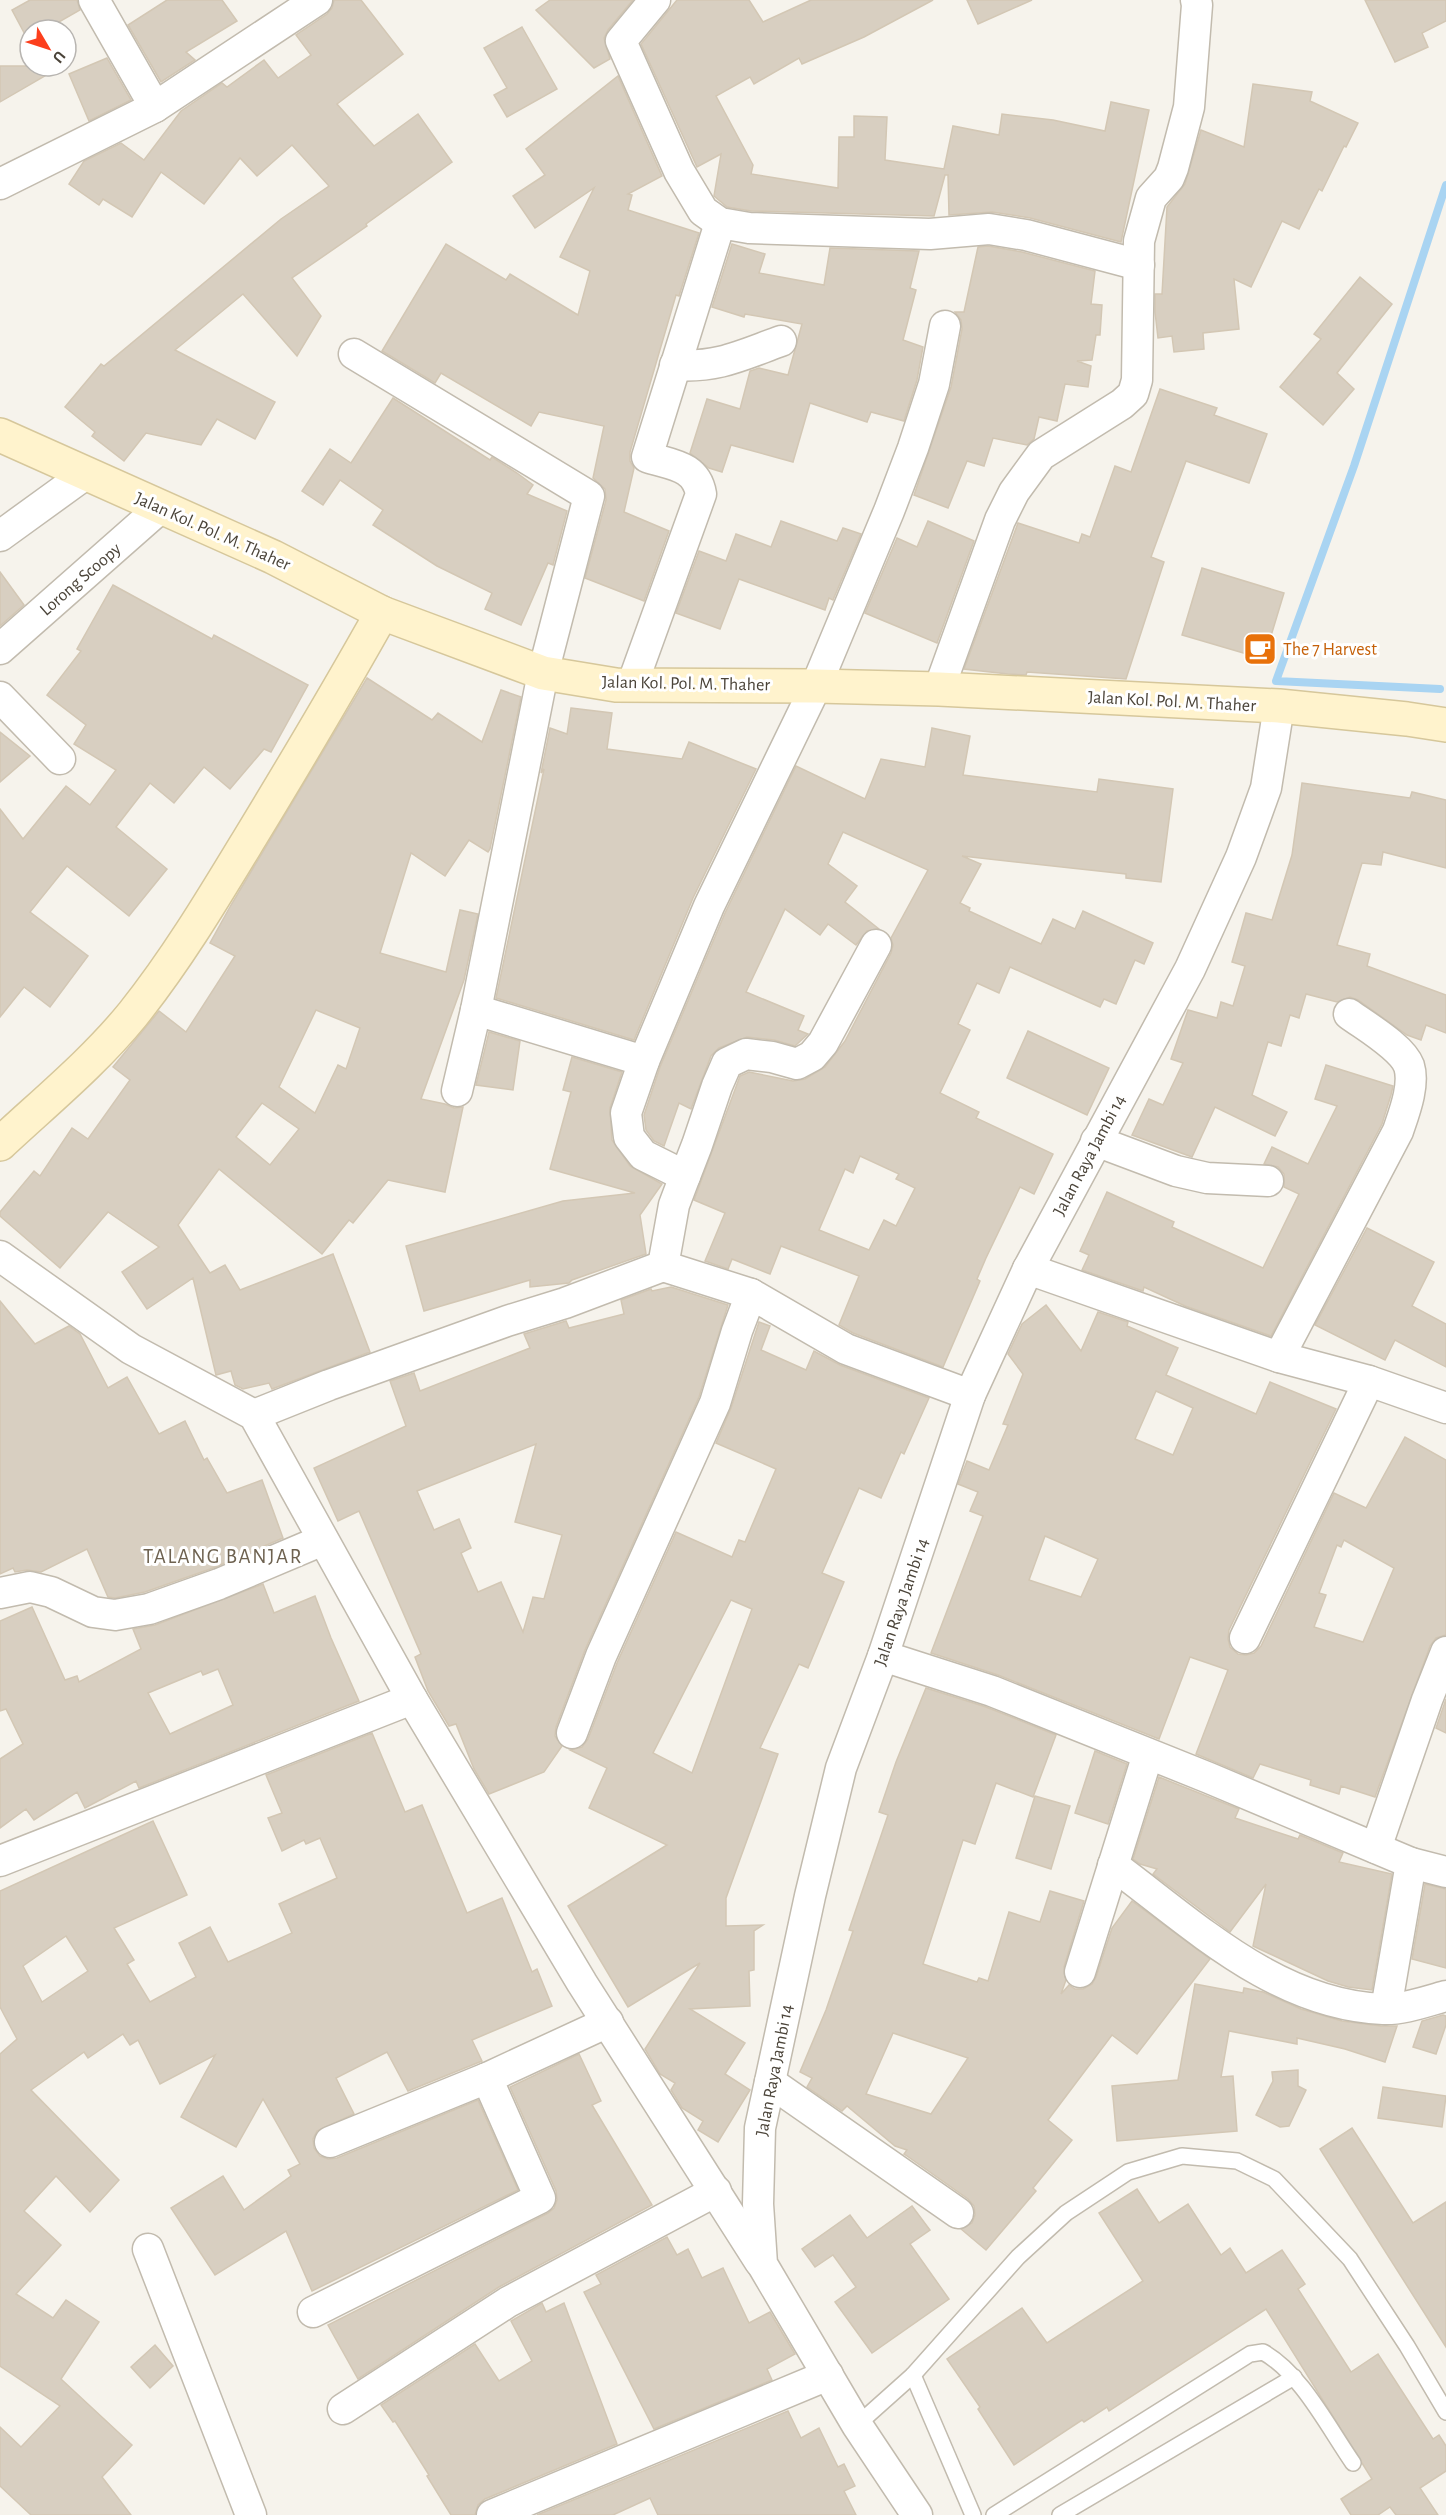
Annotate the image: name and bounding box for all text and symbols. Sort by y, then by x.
north arrow [18,18,78,78]
text: U [49,48,68,66]
street label: Jalan Kol. Pol. M. Thaher [132,489,293,574]
street label: Lorong Scoopy [37,540,125,620]
cafe icon: The 7 Harvest [1242,631,1278,667]
place label: The 7 Harvest [1283,641,1377,659]
street label: Jalan Kol. Pol. M. Thaher [602,674,770,694]
street label: Jalan Kol. Pol. M. Thaher [1087,689,1257,715]
street label: Jalan Raya Jambi 14 [1050,1092,1129,1219]
street label: Jalan Raya Jambi 14 [872,1536,932,1669]
district label: TALANG BANJAR [143,1546,303,1567]
street label: Jalan Raya Jambi 14 [753,2002,797,2138]

